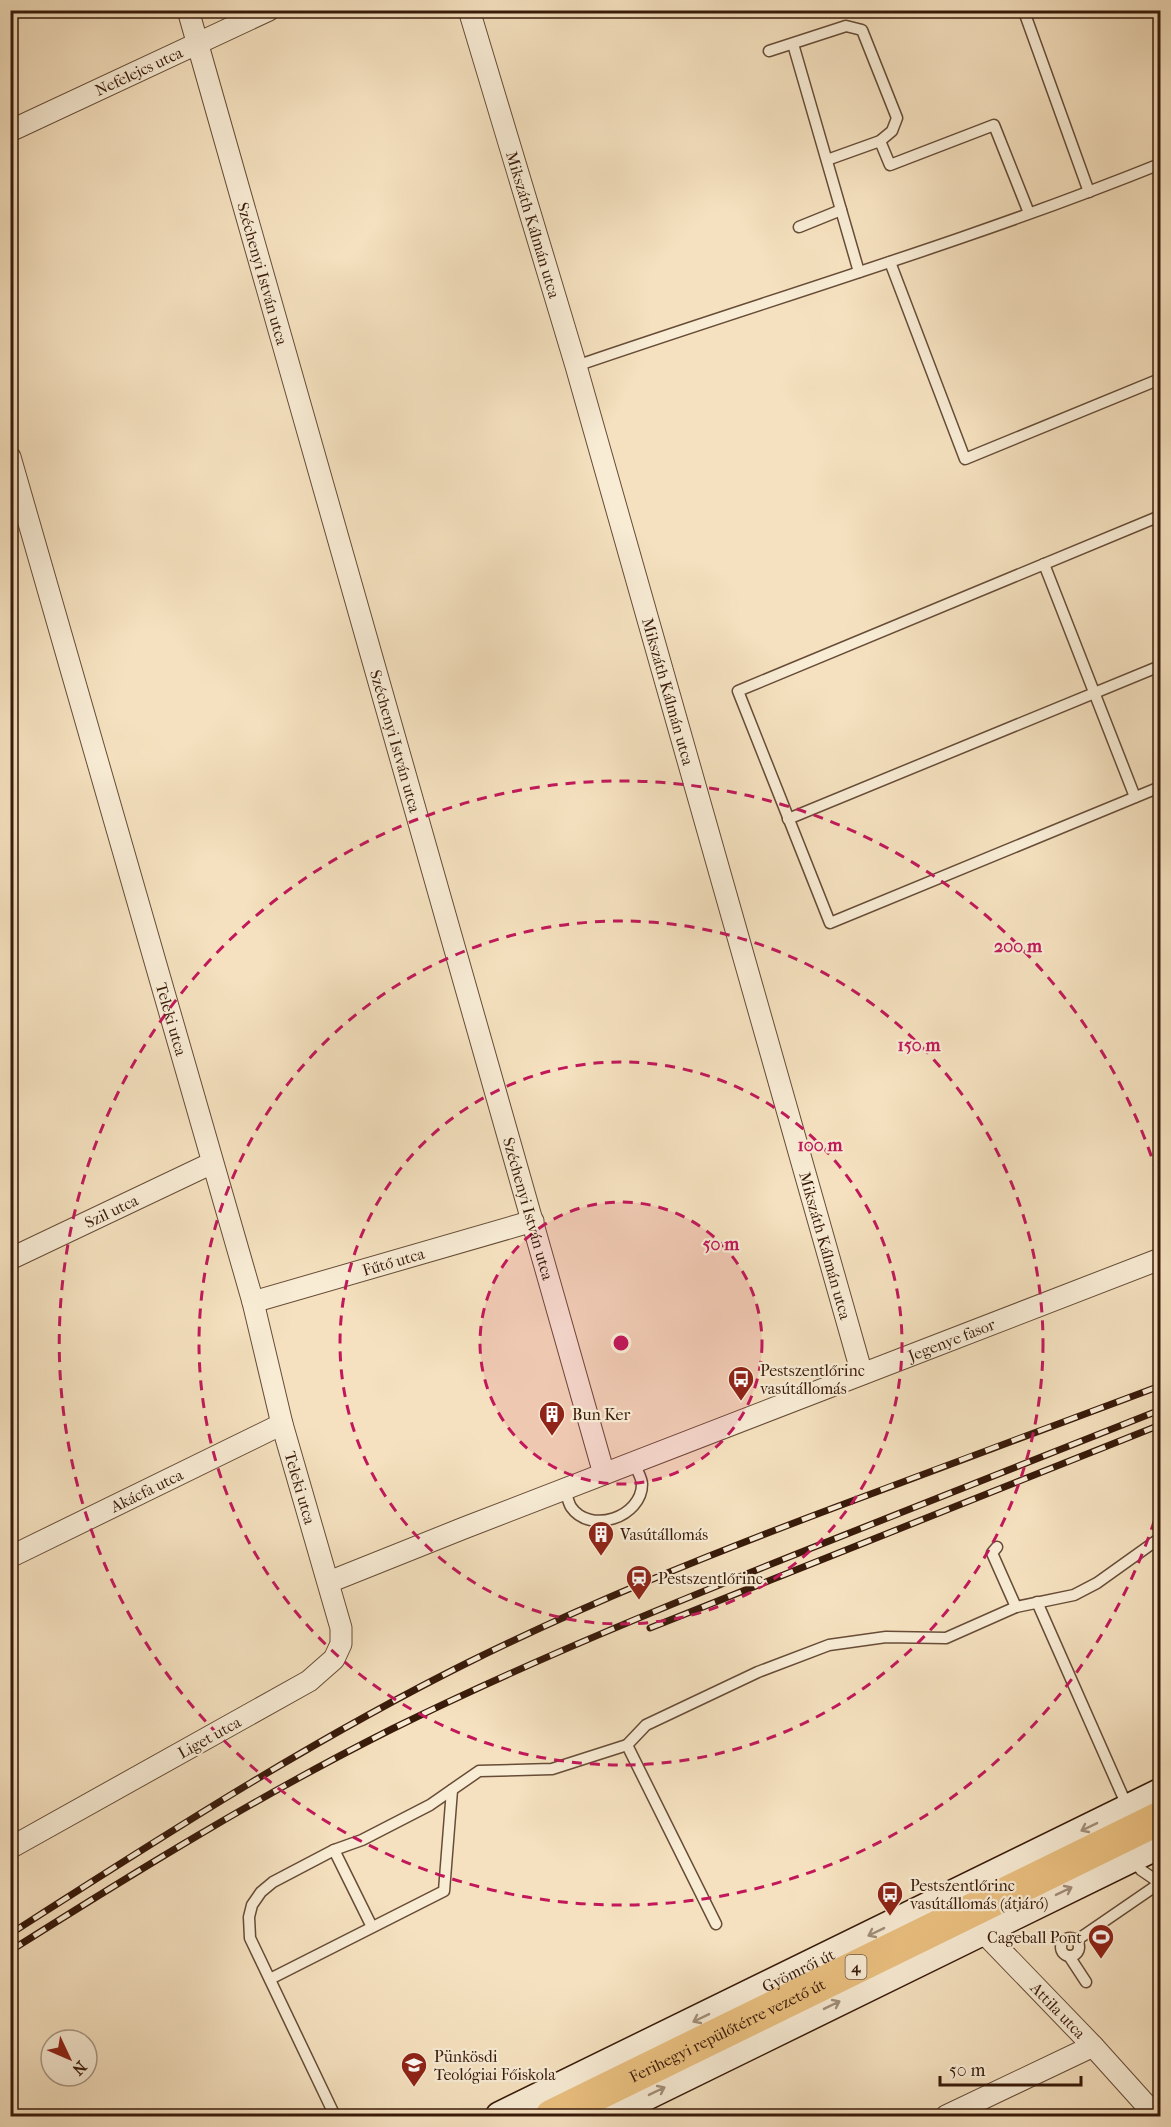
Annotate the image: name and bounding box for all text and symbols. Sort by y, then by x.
street label: Nefelejcs utca [92,42,186,100]
street label: Mikszáth Kálmán utca [502,149,564,301]
street label: Széchenyi István utca [233,200,292,348]
street label: Mikszáth Kálmán utca [638,616,698,768]
street label: Széchenyi István utca [366,668,425,815]
text: 200 m [994,936,1043,957]
street label: Teleki utca [152,981,191,1059]
text: 150 m [898,1035,941,1056]
street label: Széchenyi István utca [499,1135,558,1283]
text: 100 m [797,1135,844,1156]
street label: Mikszáth Kálmán utca [795,1170,855,1322]
street label: Szil utca [81,1190,142,1232]
text: 50 m [703,1234,740,1255]
street label: Fűtő utca [360,1244,427,1280]
street label: Jegenye fasor [904,1315,998,1366]
centre of rings [611,1333,631,1353]
place label: Pestszentlőrinc vasútállomás [760,1361,865,1398]
bus stop icon: Pestszentlőrinc vasútállomás [726,1364,756,1402]
building icon: Bun Ker [537,1399,567,1437]
place label: Bun Ker [572,1405,630,1424]
street label: Teleki utca [280,1449,320,1527]
street label: Akácfa utca [107,1465,187,1517]
building icon: Vasútállomás [586,1519,616,1557]
place label: Vasútállomás [619,1525,708,1544]
station icon: Pestszentlőrinc [624,1563,654,1601]
place label: Pestszentlőrinc [658,1569,763,1588]
street label: Liget utca [174,1712,245,1762]
one-way arrow [1080,1822,1098,1834]
place label: Pestszentlőrinc vasútállomás (átjáró) [910,1876,1048,1913]
bus stop icon: Pestszentlőrinc vasútállomás (átjáró) [875,1879,905,1917]
one-way arrow [1054,1885,1072,1896]
sports icon: Cageball Pont [1086,1922,1116,1960]
one-way arrow [868,1927,886,1938]
place label: Cageball Pont [987,1928,1082,1947]
street label: Gyömrői út [759,1945,838,1996]
road number: 4 [846,1955,866,1979]
street label: Ferihegyi repülőtérre vezető út [626,1974,829,2087]
street label: Attila utca [1026,1978,1090,2043]
one-way arrow [823,1999,841,2010]
one-way arrow [693,2013,711,2024]
north arrow [39,2028,99,2088]
place label: Pünkösdi Teológiai Főiskola [434,2047,556,2084]
scale bar [940,2049,1081,2087]
school or university icon: Pünkösdi Teológiai Főiskola [399,2050,429,2088]
text: N [68,2057,90,2080]
text: 50 m [949,2060,986,2081]
one-way arrow [648,2084,666,2096]

